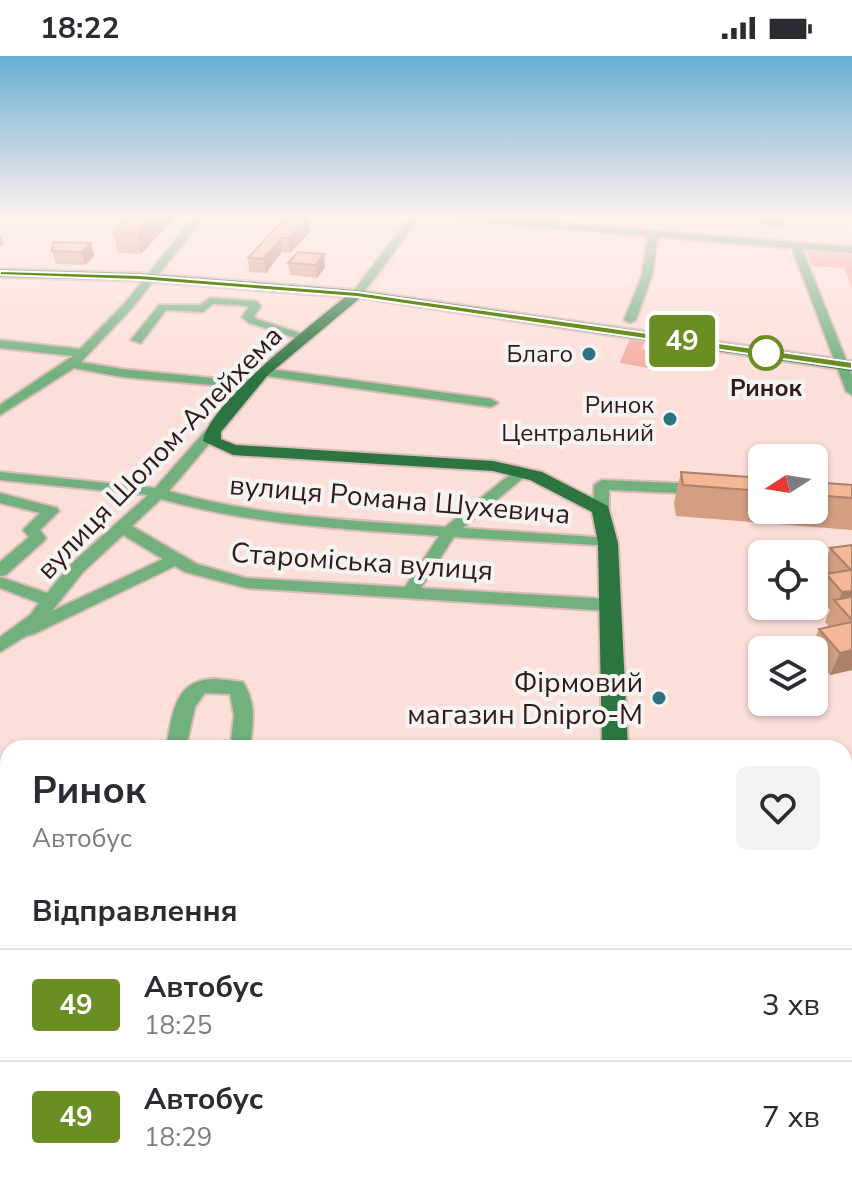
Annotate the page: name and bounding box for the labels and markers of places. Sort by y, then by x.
marker: Ринок [749,336,783,370]
place label: Благо [506,338,573,370]
marker: Благо [580,345,598,363]
place label: Ринок [730,372,803,404]
place label: Ринок Центральний [501,389,654,449]
marker: Ринок Центральний [661,410,679,428]
place label: Фірмовий магазин Dnipro-M [407,664,643,734]
marker: Фірмовий магазин Dnipro-M [650,689,668,707]

